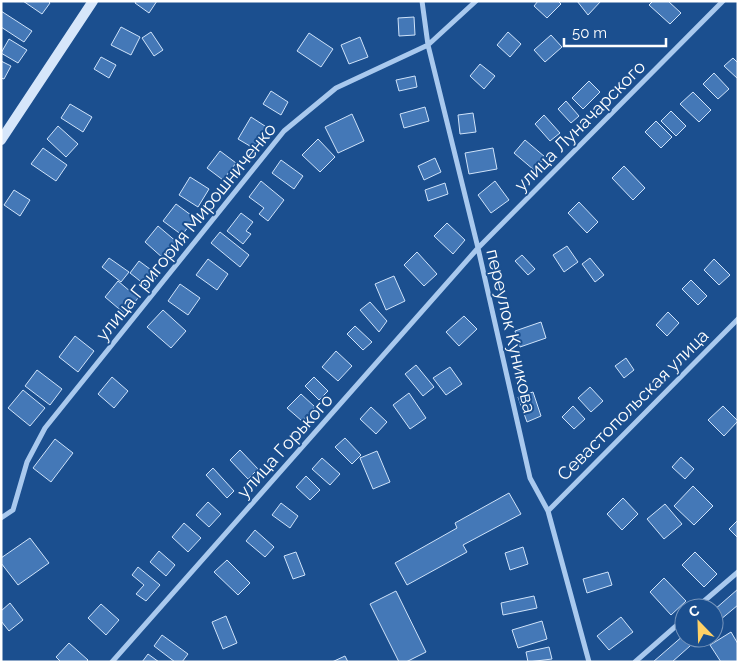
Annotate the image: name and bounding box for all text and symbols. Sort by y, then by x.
scale bar [564,15,666,47]
text: 50 m [572,24,607,42]
street label: улица Луначарского [510,56,650,195]
street label: улица Григория Мирошниченко [91,118,280,345]
street label: переулок Куникова [482,247,541,415]
street label: Севастопольская улица [553,325,712,484]
street label: улица Горького [232,389,337,502]
north arrow [674,598,724,648]
text: С [686,602,702,620]

